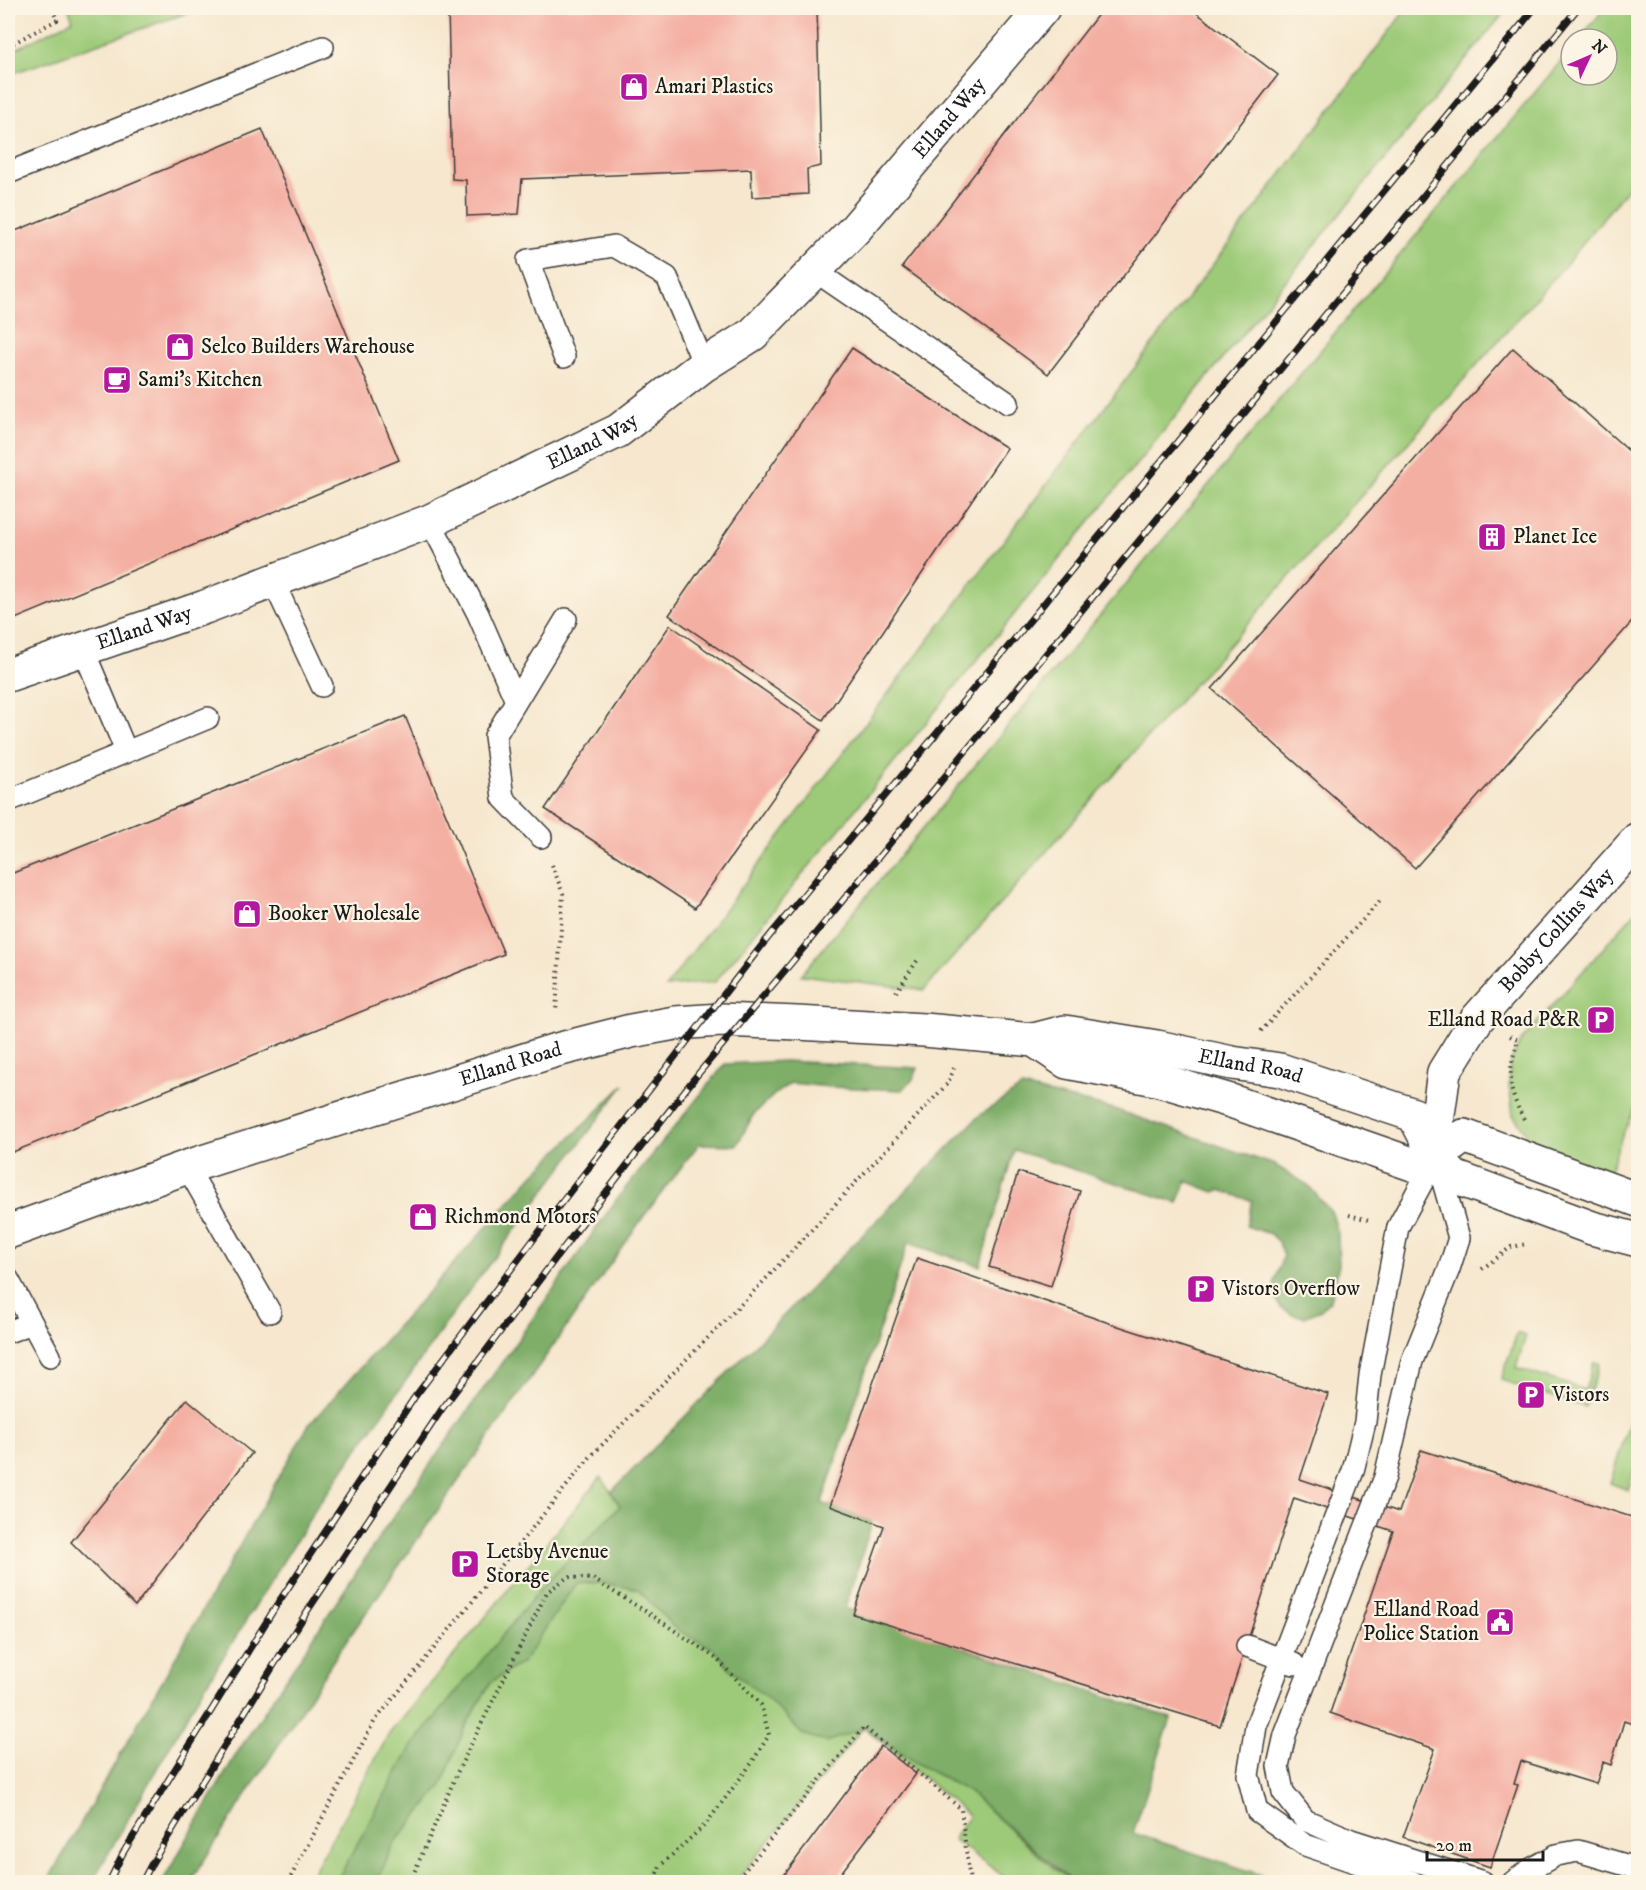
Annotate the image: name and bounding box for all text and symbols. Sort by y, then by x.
north arrow [1559,27,1619,87]
text: N [1587,36,1611,59]
shop icon: Amari Plastics [618,71,650,103]
street label: Elland Way [907,71,992,164]
place label: Amari Plastics [655,74,773,100]
shop icon: Selco Builders Warehouse [164,331,196,363]
place label: Selco Builders Warehouse [201,334,415,360]
cafe icon: Sami's Kitchen [101,364,133,396]
place label: Sami's Kitchen [138,367,262,393]
street label: Elland Way [543,407,644,476]
building icon: Planet Ice [1476,521,1508,553]
place label: Planet Ice [1513,524,1598,550]
street label: Elland Way [93,599,196,656]
street label: Bobby Collins Way [1494,862,1620,998]
shop icon: Booker Wholesale [231,898,263,930]
place label: Booker Wholesale [268,901,420,927]
parking icon: Elland Road P&R [1585,1004,1617,1036]
place label: Elland Road P&R [1427,1007,1580,1033]
street label: Elland Road [456,1036,565,1093]
street label: Elland Road [1196,1043,1306,1090]
shop icon: Richmond Motors [407,1201,439,1233]
place label: Richmond Motors [444,1204,596,1230]
parking icon: Vistors Overflow [1185,1273,1217,1305]
place label: Vistors Overflow [1221,1276,1360,1302]
parking icon: Vistors [1515,1379,1547,1411]
place label: Vistors [1551,1382,1609,1408]
place label: Letsby Avenue Storage [486,1539,609,1589]
parking icon: Letsby Avenue Storage [449,1548,481,1580]
place label: Elland Road Police Station [1363,1597,1480,1647]
public building icon: Elland Road Police Station [1484,1606,1516,1638]
scale bar [1427,1824,1542,1862]
text: 20 m [1436,1835,1472,1857]

